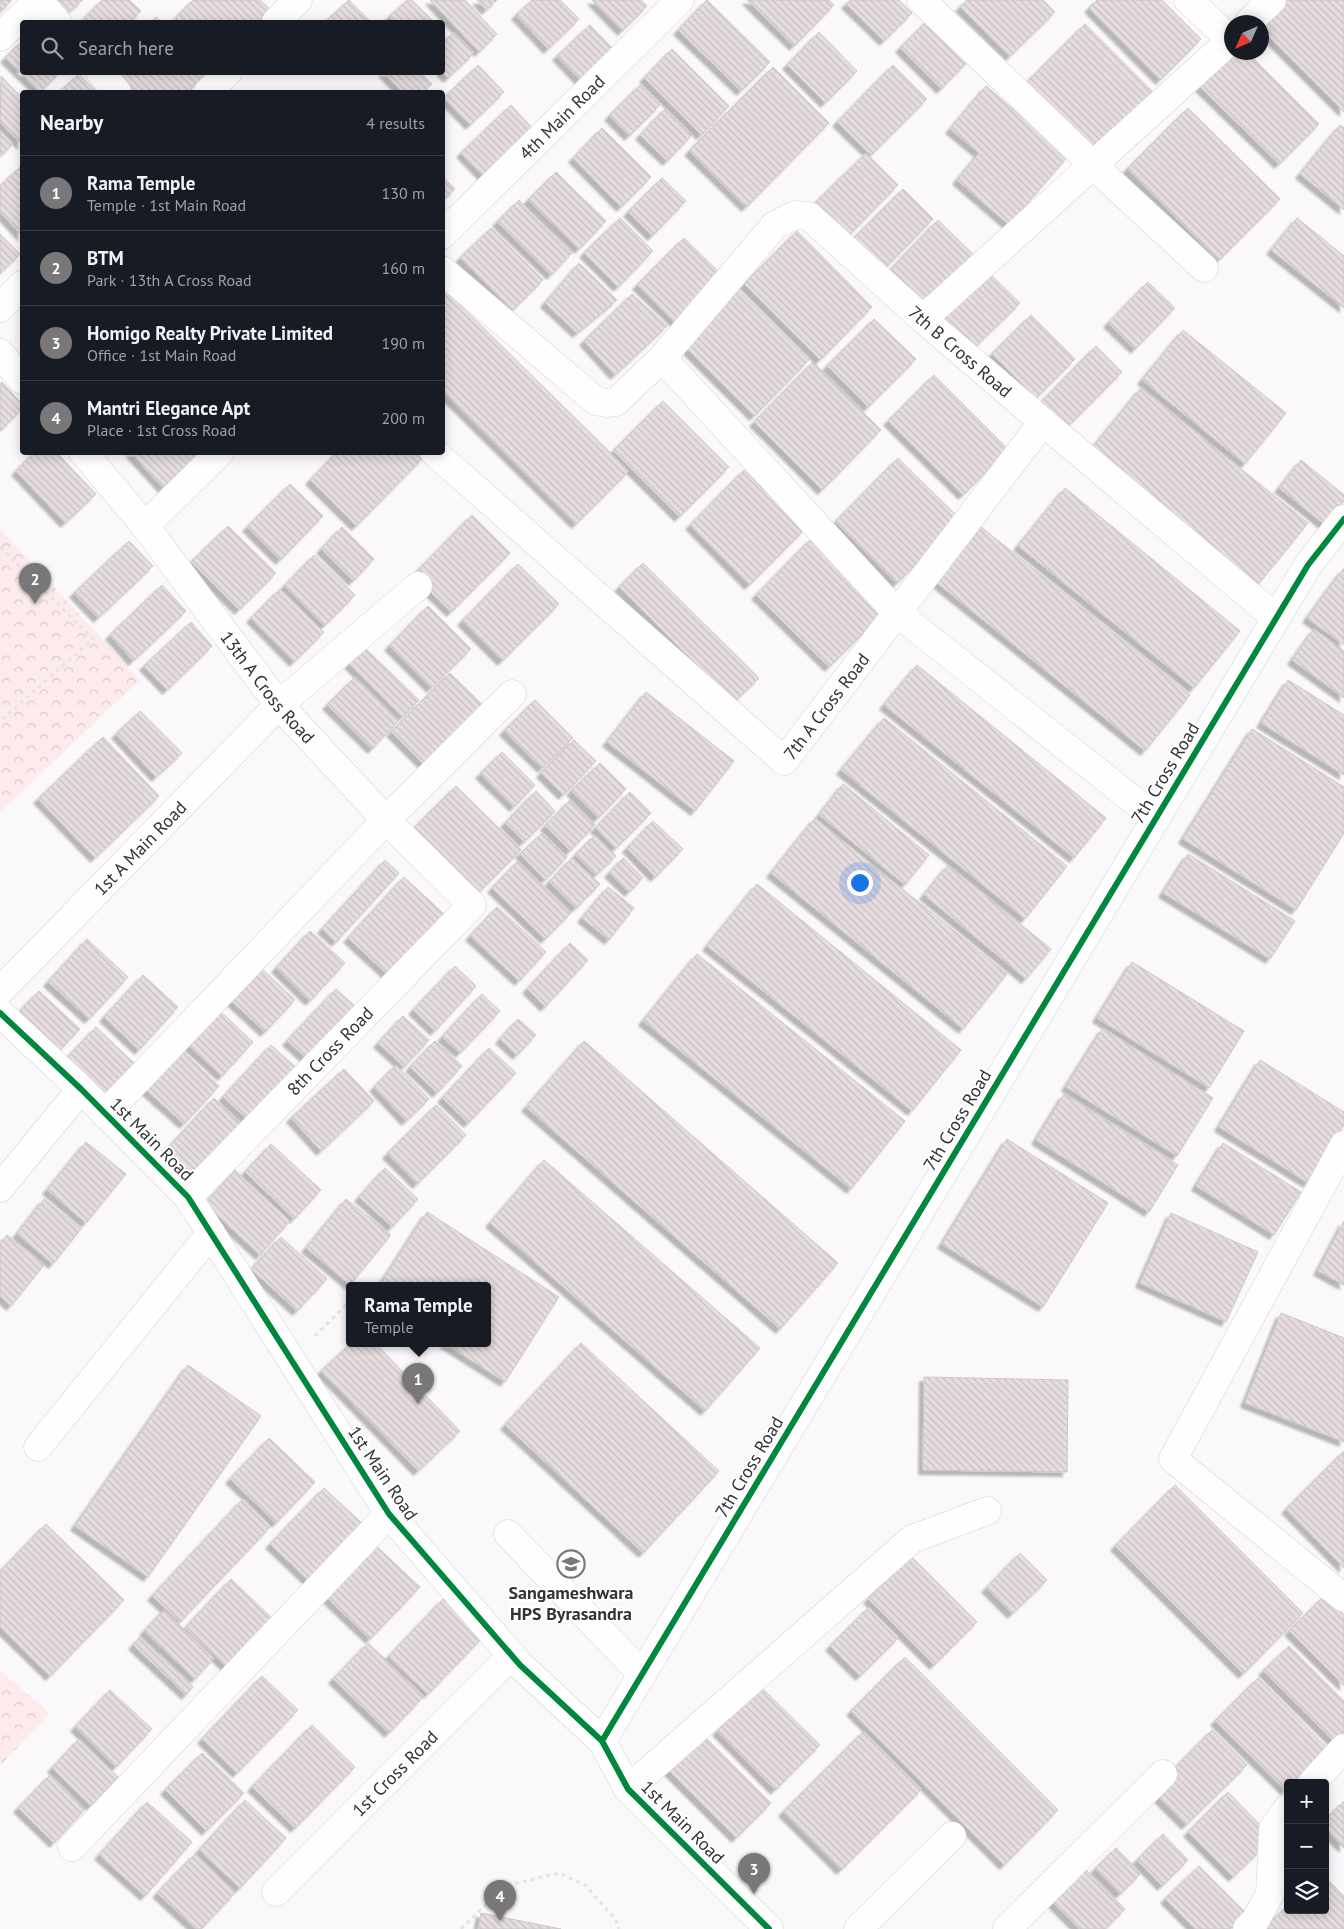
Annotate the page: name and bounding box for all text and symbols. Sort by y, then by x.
north arrow [1224,15,1269,60]
search box [20,20,445,75]
icon: search [38,34,66,62]
text: Search here [78,36,174,60]
street label: 4th Main Road [514,70,609,164]
text: Nearby [40,109,103,136]
text: 4 results [366,113,425,133]
text: Rama Temple [87,171,196,195]
text: 1 [51,183,61,203]
text: 130 m [382,183,425,203]
text: Temple · 1st Main Road [87,195,246,215]
text: BTM [87,246,124,270]
text: 2 [51,258,61,278]
text: 160 m [382,258,425,278]
text: Park · 13th A Cross Road [87,270,252,290]
street label: 7th B Cross Road [904,300,1017,402]
text: Homigo Realty Private Limited [87,321,333,345]
text: 3 [51,333,61,353]
text: 190 m [382,333,425,353]
text: Office · 1st Main Road [87,345,236,365]
text: Mantri Elegance Apt [87,396,250,420]
text: 4 [51,408,61,428]
text: 200 m [382,408,425,428]
text: Place · 1st Cross Road [87,420,236,440]
pin: 2 [19,563,51,604]
street label: 13th A Cross Road [216,626,320,748]
street label: 7th A Cross Road [778,648,874,764]
street label: 7th Cross Road [1126,718,1204,828]
street label: 1st A Main Road [88,796,191,900]
your location [847,870,873,896]
street label: 8th Cross Road [282,1002,378,1100]
street label: 7th Cross Road [918,1065,996,1175]
street label: 1st Main Road [105,1092,199,1186]
popup [346,1282,491,1347]
text: Rama Temple [364,1293,473,1317]
text: Temple [364,1317,414,1337]
pin: 1 [402,1363,434,1404]
street label: 7th Cross Road [710,1412,788,1522]
street label: 1st Main Road [343,1421,423,1525]
school or university icon: Sangameshwara HPS Byrasandra [556,1549,586,1579]
place label: Sangameshwara HPS Byrasandra [508,1581,634,1625]
street label: 1st Cross Road [347,1725,442,1821]
street label: 1st Main Road [636,1775,730,1869]
map controls [1284,1779,1329,1914]
button: + [1284,1779,1329,1824]
button: − [1284,1824,1329,1869]
pin: 3 [738,1853,770,1894]
button: layers [1284,1869,1329,1914]
pin: 4 [484,1880,516,1921]

